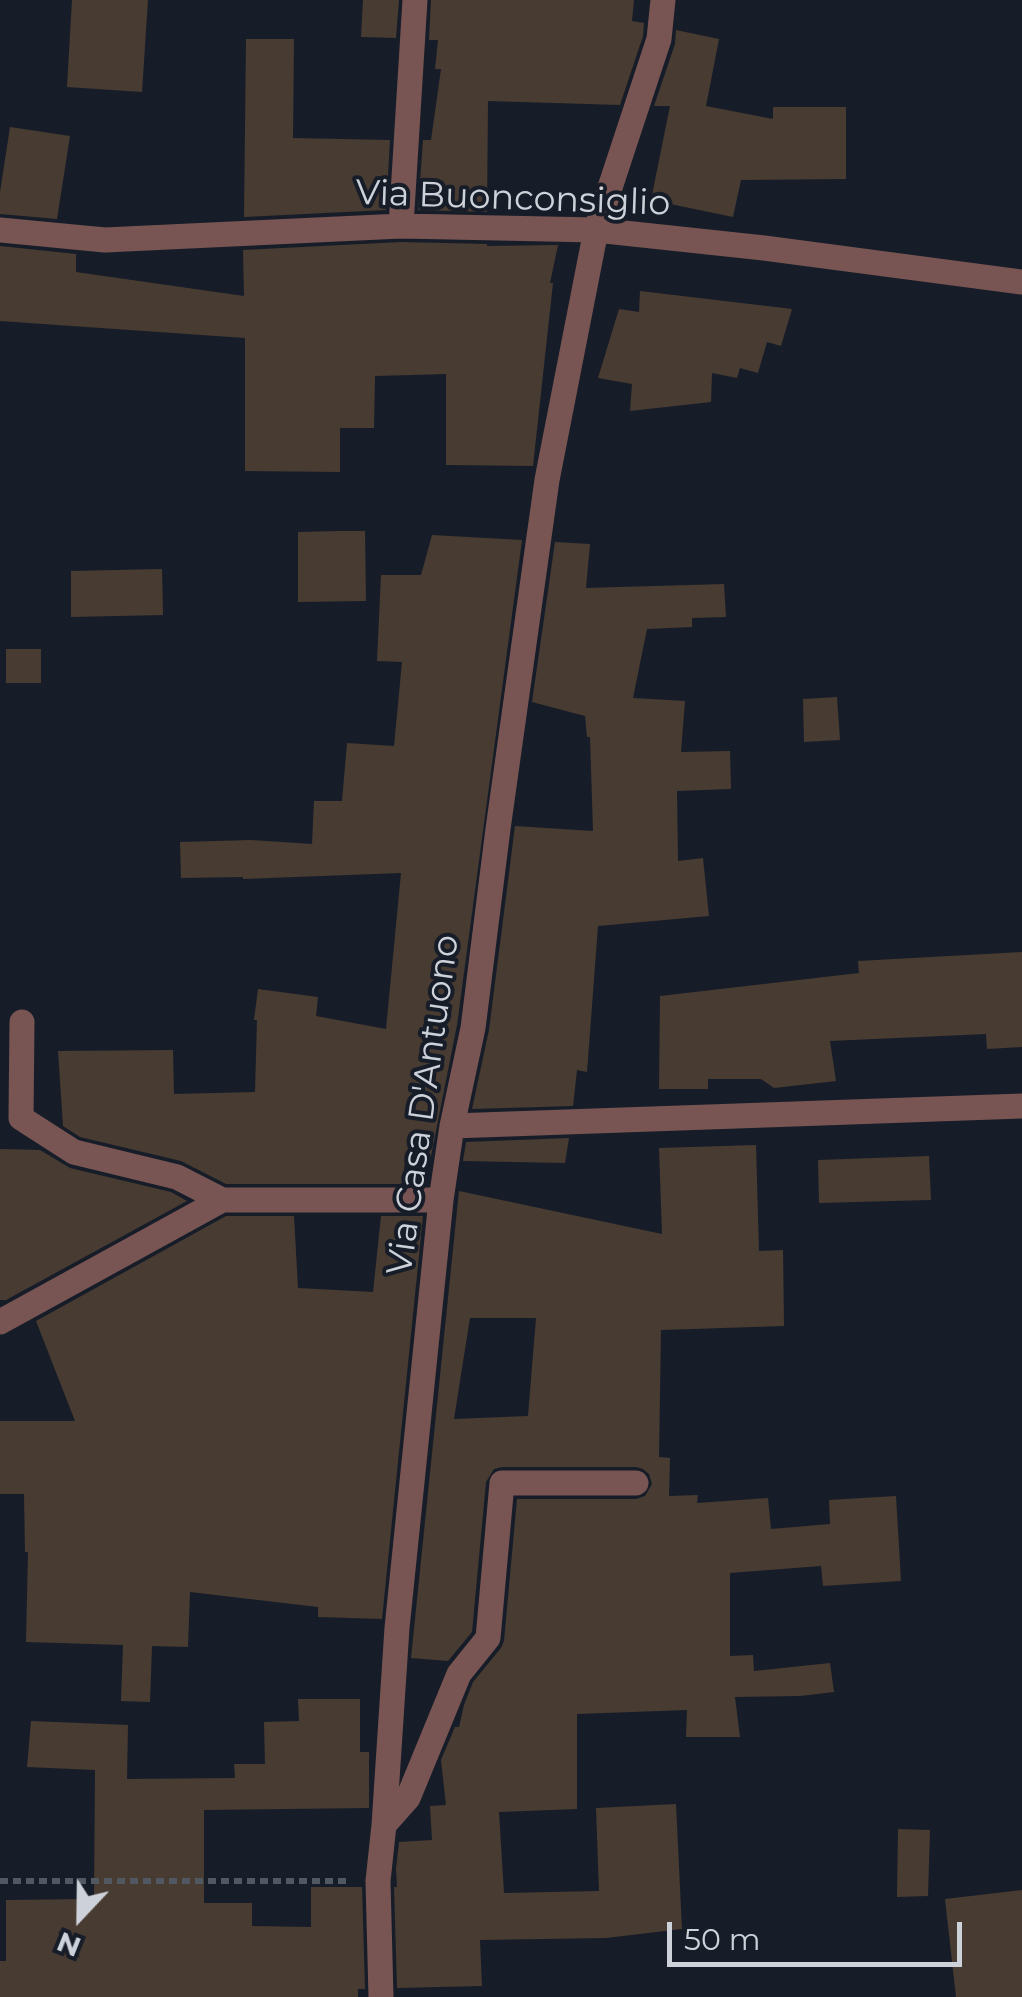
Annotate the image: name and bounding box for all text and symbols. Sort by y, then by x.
street label: Via Buonconsiglio [355,173,671,225]
street label: Via Casa D'Antuono [379,932,469,1278]
north arrow [30,1867,130,1967]
scale bar [672,1902,967,1964]
text: 50 m [684,1921,761,1958]
text: N [52,1925,86,1965]

